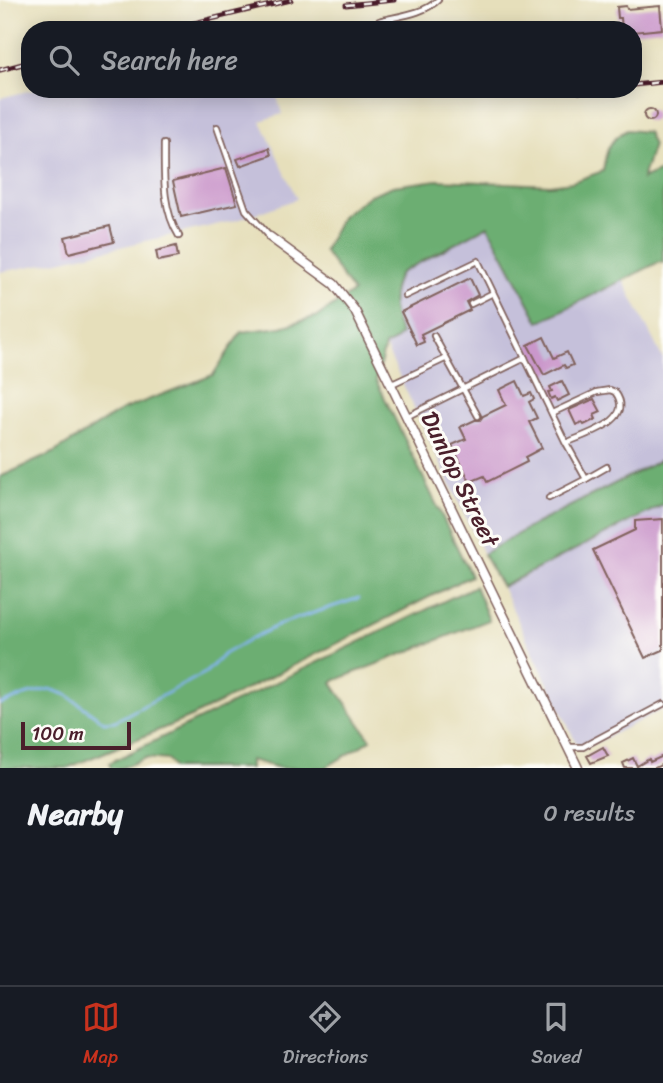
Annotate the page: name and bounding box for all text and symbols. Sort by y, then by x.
search box [21,21,642,98]
text: Search here [101,37,238,83]
icon: search [45,41,83,79]
street label: Dunlop Street [409,404,512,555]
text: 100 m [32,717,84,750]
scale bar [21,719,131,751]
text: Nearby [28,787,123,841]
text: 0 results [543,793,635,834]
tab: Map [82,998,120,1073]
tab: Directions [283,998,368,1073]
tab: Saved [531,998,581,1073]

